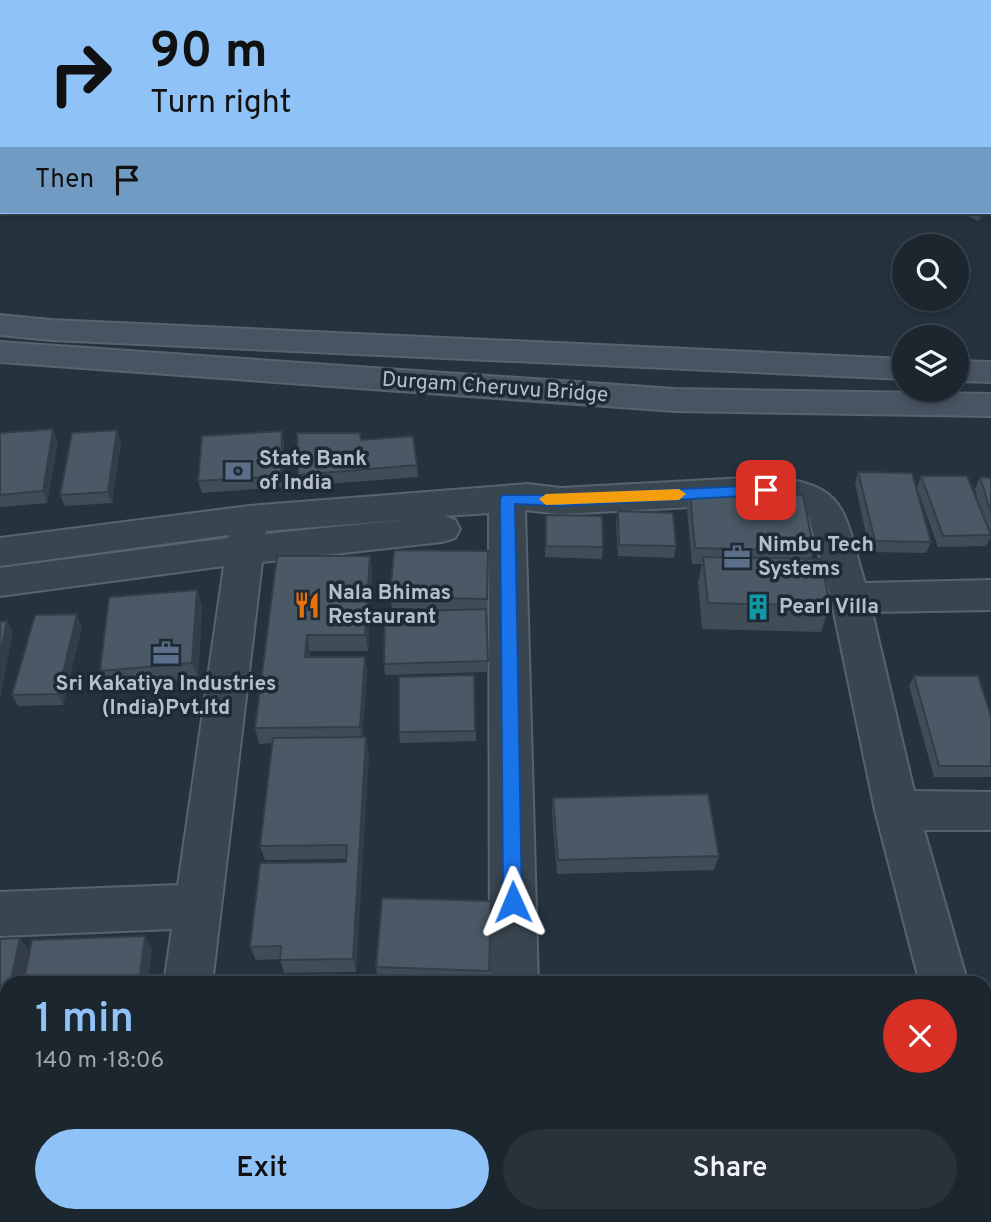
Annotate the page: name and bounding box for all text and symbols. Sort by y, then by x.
text: 90 m [150,23,268,85]
icon: right [35,28,126,119]
text: Turn right [150,84,292,124]
icon: arrive [108,161,146,199]
text: Then [35,164,94,197]
map controls [892,234,969,402]
button: search [892,234,969,311]
button: layers [892,325,969,402]
street label: Durgam Cheruvu Bridge [381,367,609,409]
place label: State Bank of India [259,446,367,497]
bank icon: State Bank of India [223,456,253,486]
pin [736,460,796,520]
icon: arrive [747,471,785,509]
place label: Nimbu Tech Systems [758,532,874,583]
office icon: Nimbu Tech Systems [722,542,752,572]
place label: Nala Bhimas Restaurant [328,580,451,631]
restaurant icon: Nala Bhimas Restaurant [292,590,322,620]
building icon: Pearl Villa [743,592,773,622]
place label: Pearl Villa [779,594,879,621]
office icon: Sri Kakatiya Industries (India)Pvt.ltd [151,638,181,668]
place label: Sri Kakatiya Industries (India)Pvt.ltd [56,671,276,722]
position arrow [476,865,550,939]
text: 1 min [35,994,134,1047]
button: close [883,999,957,1073]
text: 140 m · 18:06 [35,1047,164,1076]
button: Exit [35,1129,489,1209]
button: Share [503,1129,957,1209]

